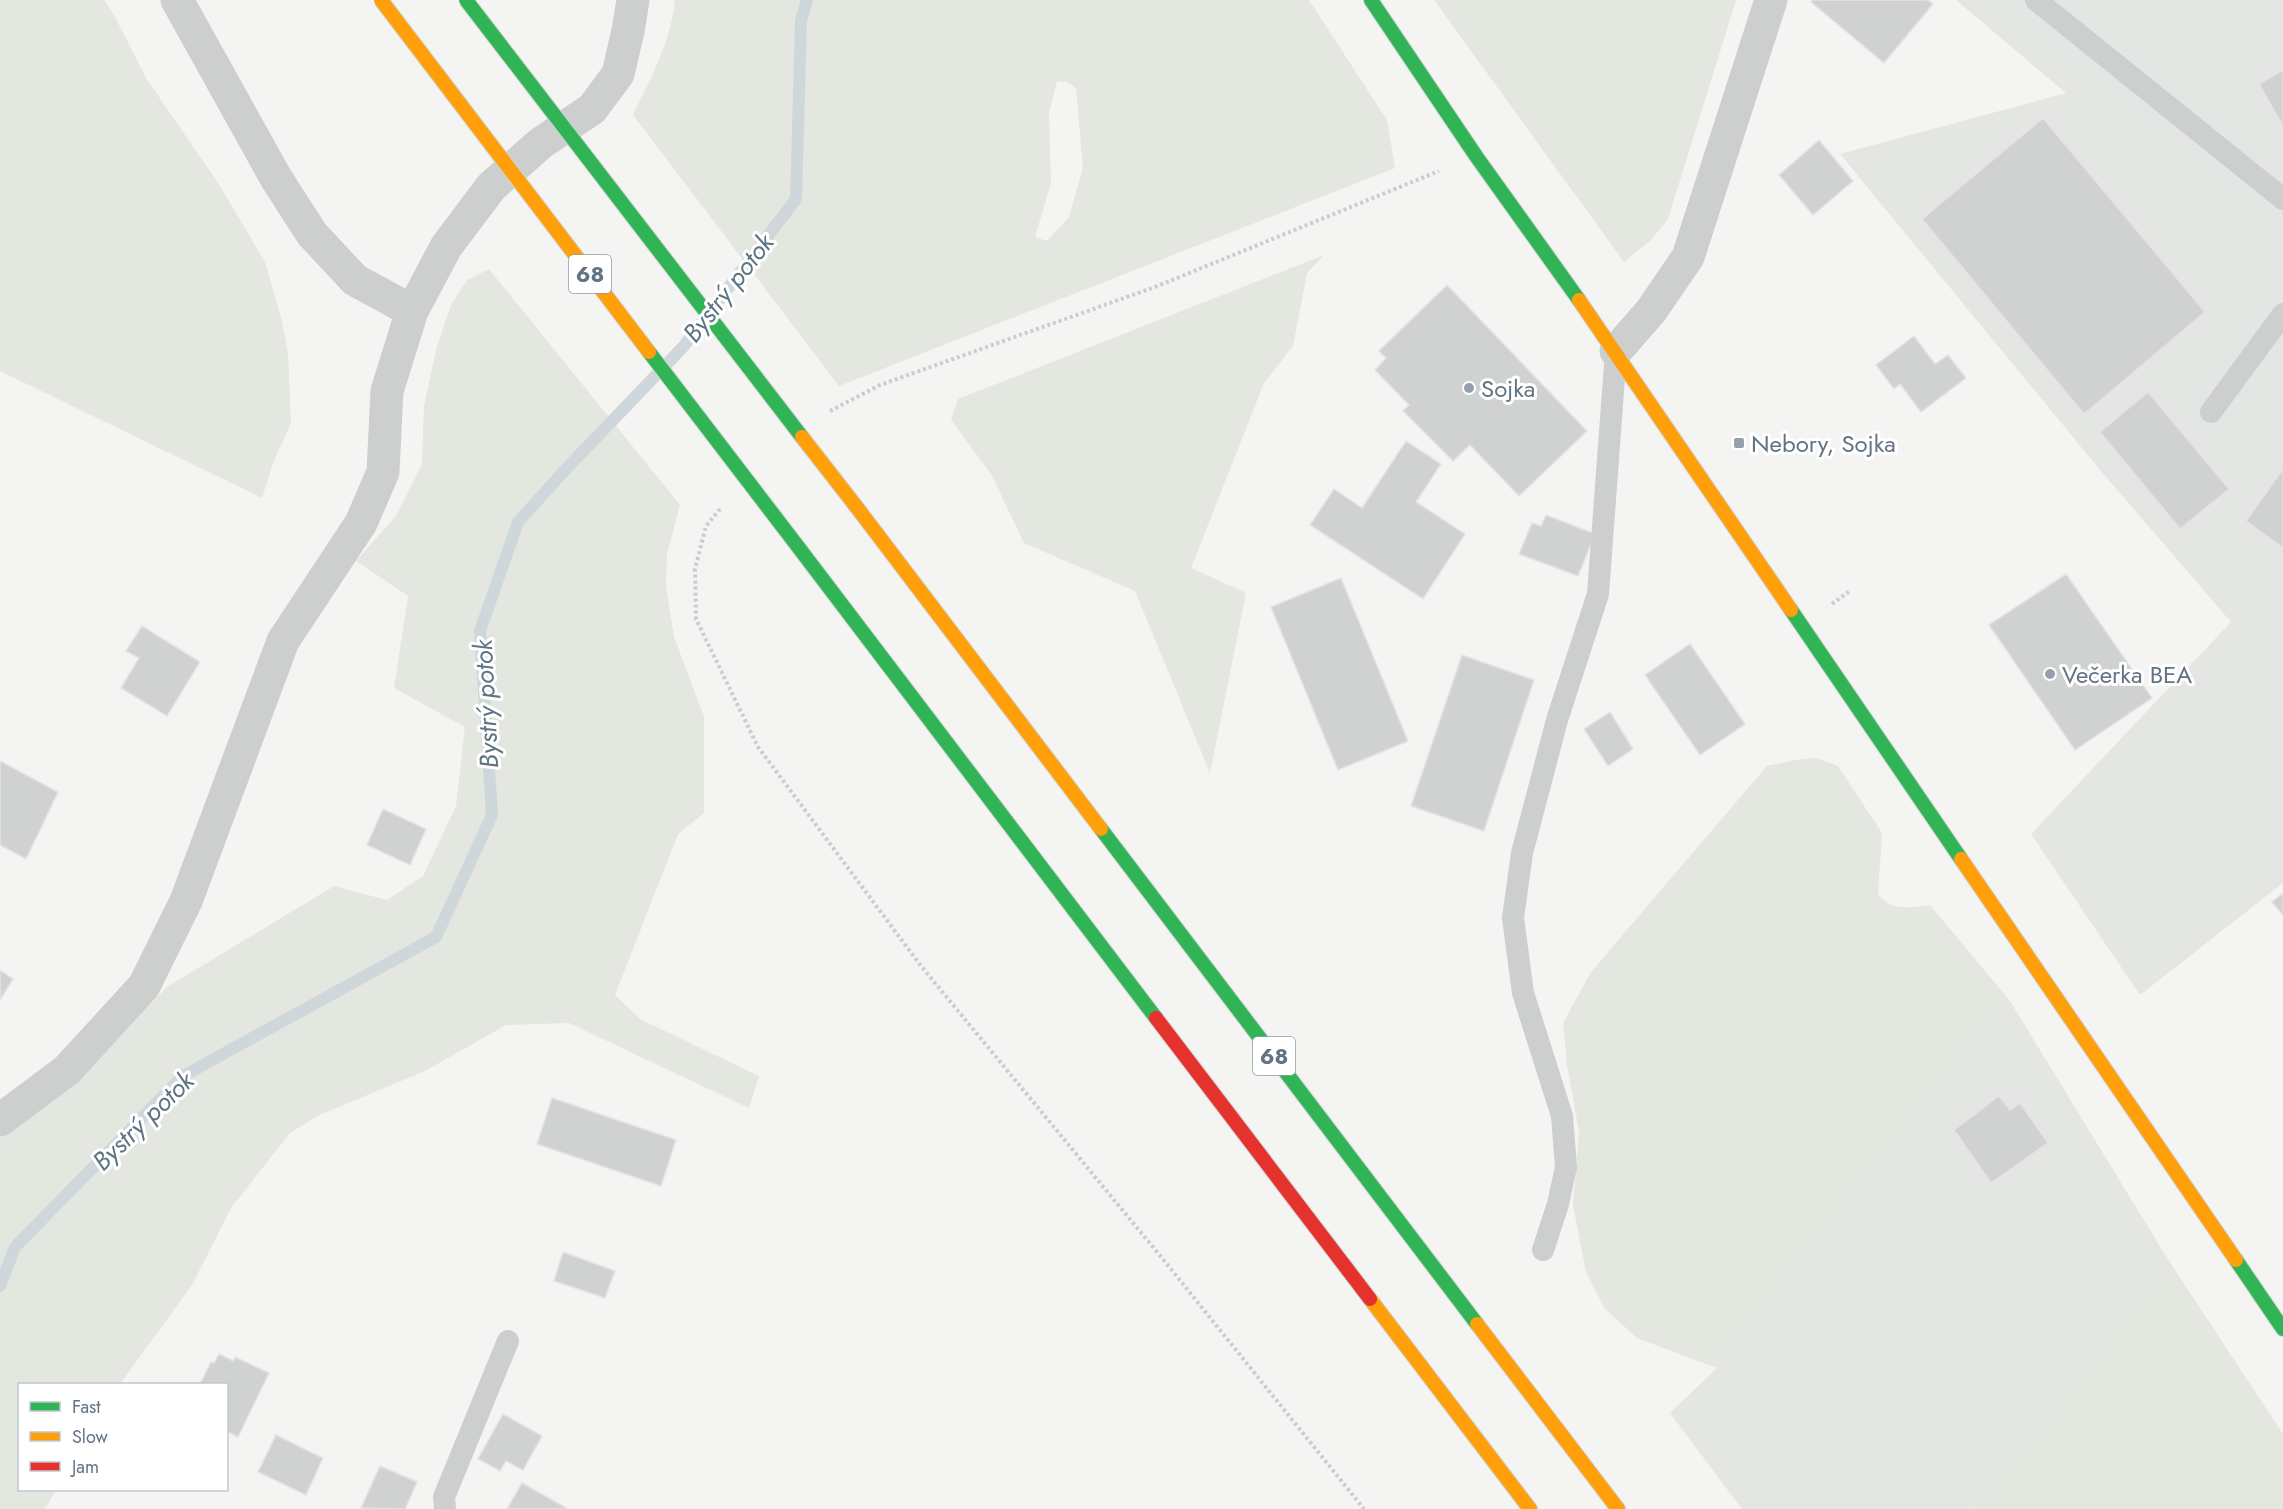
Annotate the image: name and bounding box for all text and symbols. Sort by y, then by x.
water label: Bystrý potok [673,224,784,350]
road number: 68 [569,255,611,293]
place label: Sojka [1481,371,1535,406]
marker: Sojka [1462,381,1476,395]
place label: Nebory, Sojka [1751,426,1896,461]
marker: Nebory, Sojka [1732,436,1746,450]
water label: Bystrý potok [464,637,508,769]
place label: Večerka BEA [2062,657,2192,692]
marker: Večerka BEA [2043,667,2057,681]
road number: 68 [1253,1037,1295,1075]
water label: Bystrý potok [83,1061,204,1179]
legend [18,1383,228,1491]
text: Fast [72,1394,101,1420]
text: Slow [72,1424,109,1450]
text: Jam [70,1454,99,1480]

